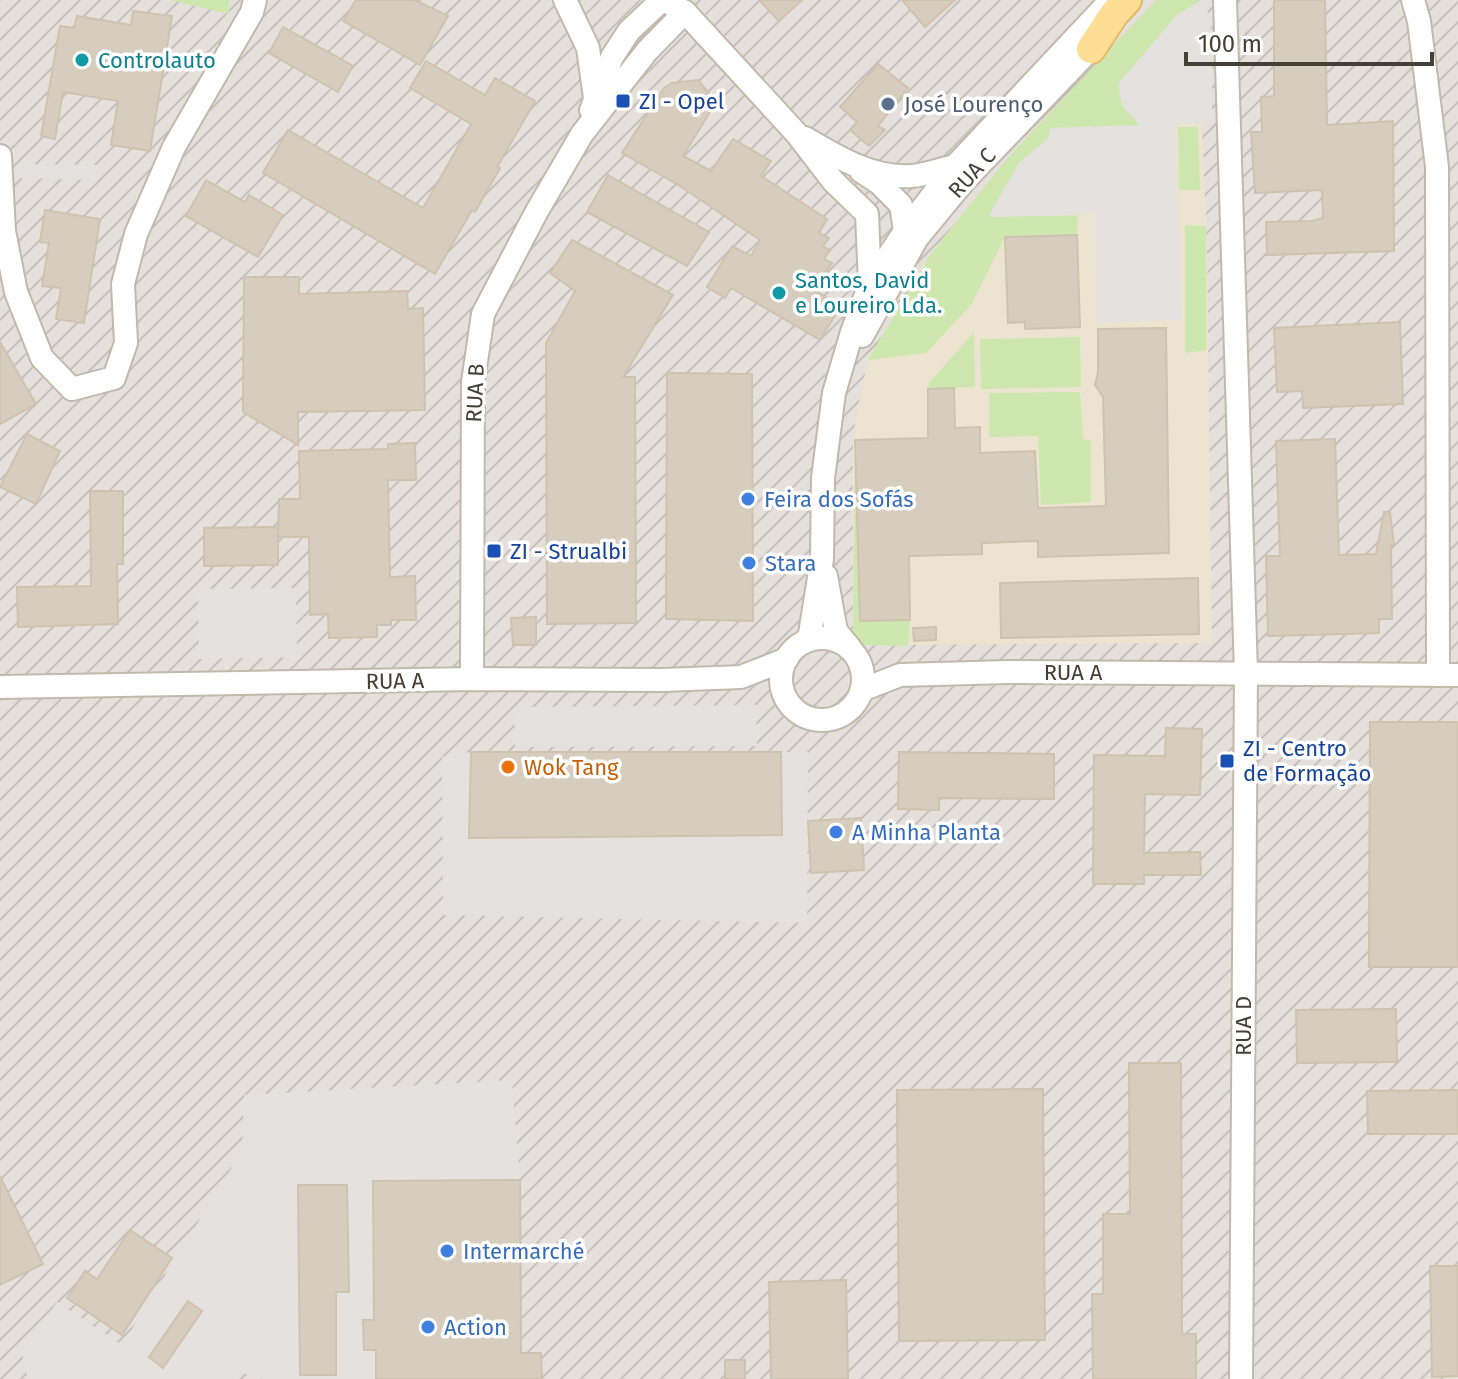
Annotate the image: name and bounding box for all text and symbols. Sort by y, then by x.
scale bar [1186,16,1432,66]
text: 100 m [1198,30,1262,58]
place label: Controlauto [98,47,216,74]
marker: Controlauto [73,51,91,69]
place label: ZI - Opel [639,88,724,115]
place label: José Lourenço [904,91,1043,118]
marker: ZI - Opel [614,92,632,110]
marker: José Lourenço [879,95,897,113]
street label: RUA C [942,142,1002,204]
place label: Santos, David e Loureiro Lda. [795,267,942,319]
marker: Santos, David e Loureiro Lda. [770,284,788,302]
street label: RUA B [460,363,490,423]
place label: Feira dos Sofás [764,486,914,513]
marker: Feira dos Sofás [739,490,757,508]
place label: ZI - Strualbi [510,538,627,565]
marker: ZI - Strualbi [485,542,503,560]
place label: Stara [765,550,816,577]
marker: Stara [740,554,758,572]
street label: RUA A [1044,659,1103,686]
street label: RUA A [365,667,425,695]
place label: ZI - Centro de Formação [1243,735,1371,787]
marker: ZI - Centro de Formação [1218,752,1236,770]
place label: Wok Tang [524,754,619,781]
marker: Wok Tang [499,758,517,776]
place label: A Minha Planta [852,819,1001,846]
marker: A Minha Planta [827,823,845,841]
street label: RUA D [1230,996,1257,1056]
place label: Intermarché [463,1238,585,1265]
marker: Intermarché [438,1242,456,1260]
place label: Action [444,1314,507,1341]
marker: Action [419,1318,437,1336]

